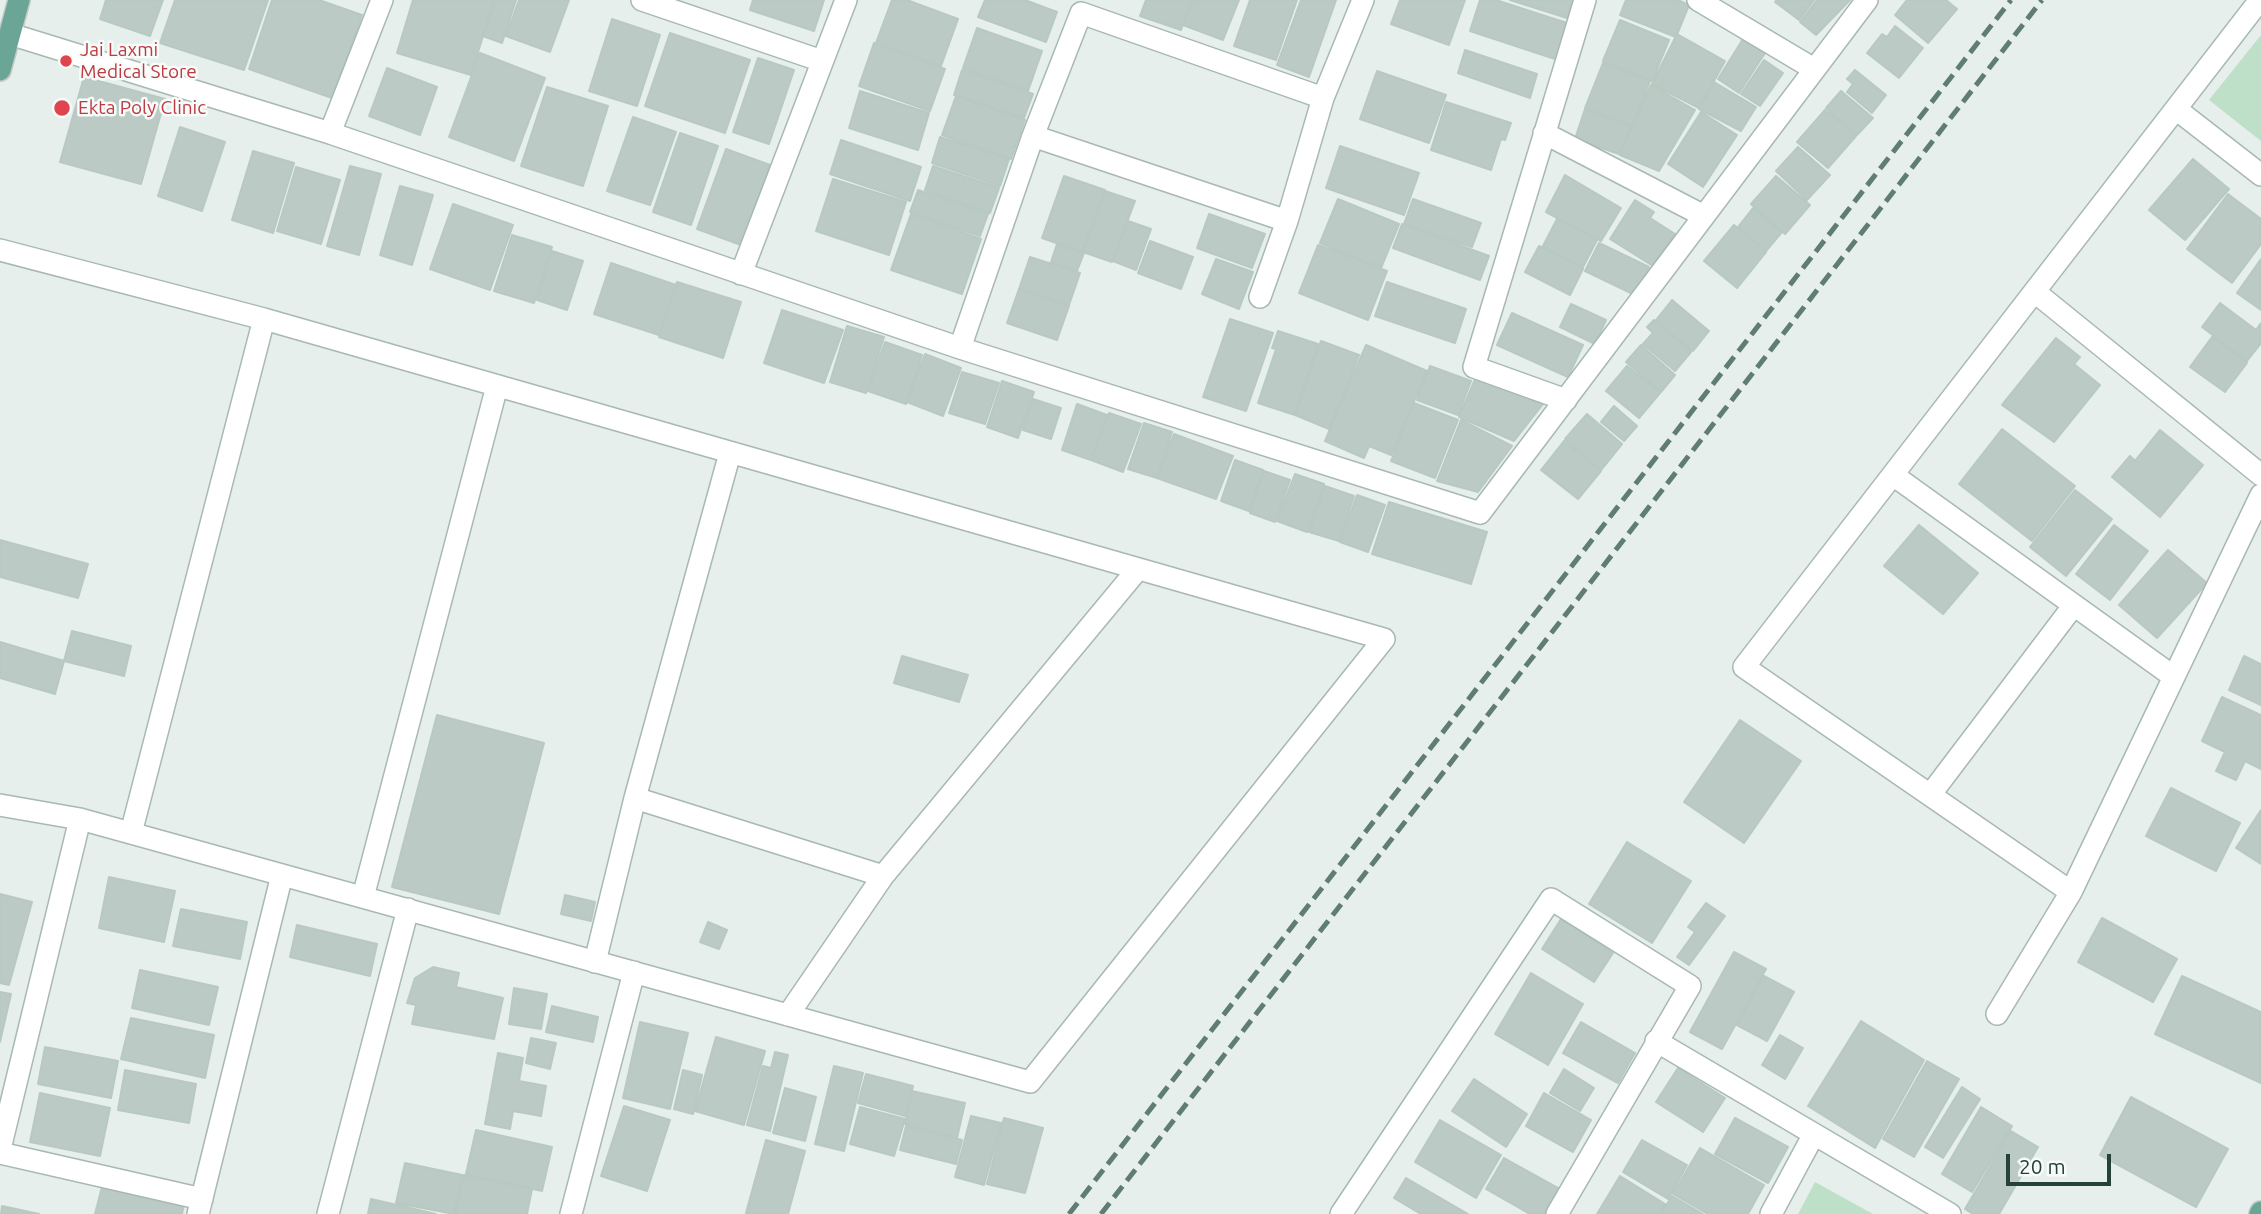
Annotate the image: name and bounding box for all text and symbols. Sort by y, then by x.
place label: Jai Laxmi Medical Store [80,39,197,83]
marker: Jai Laxmi Medical Store [58,53,74,69]
place label: Ekta Poly Clinic [78,97,206,119]
marker: Ekta Poly Clinic [52,98,72,118]
scale bar [2009,1140,2114,1184]
text: 20 m [2019,1154,2066,1178]

